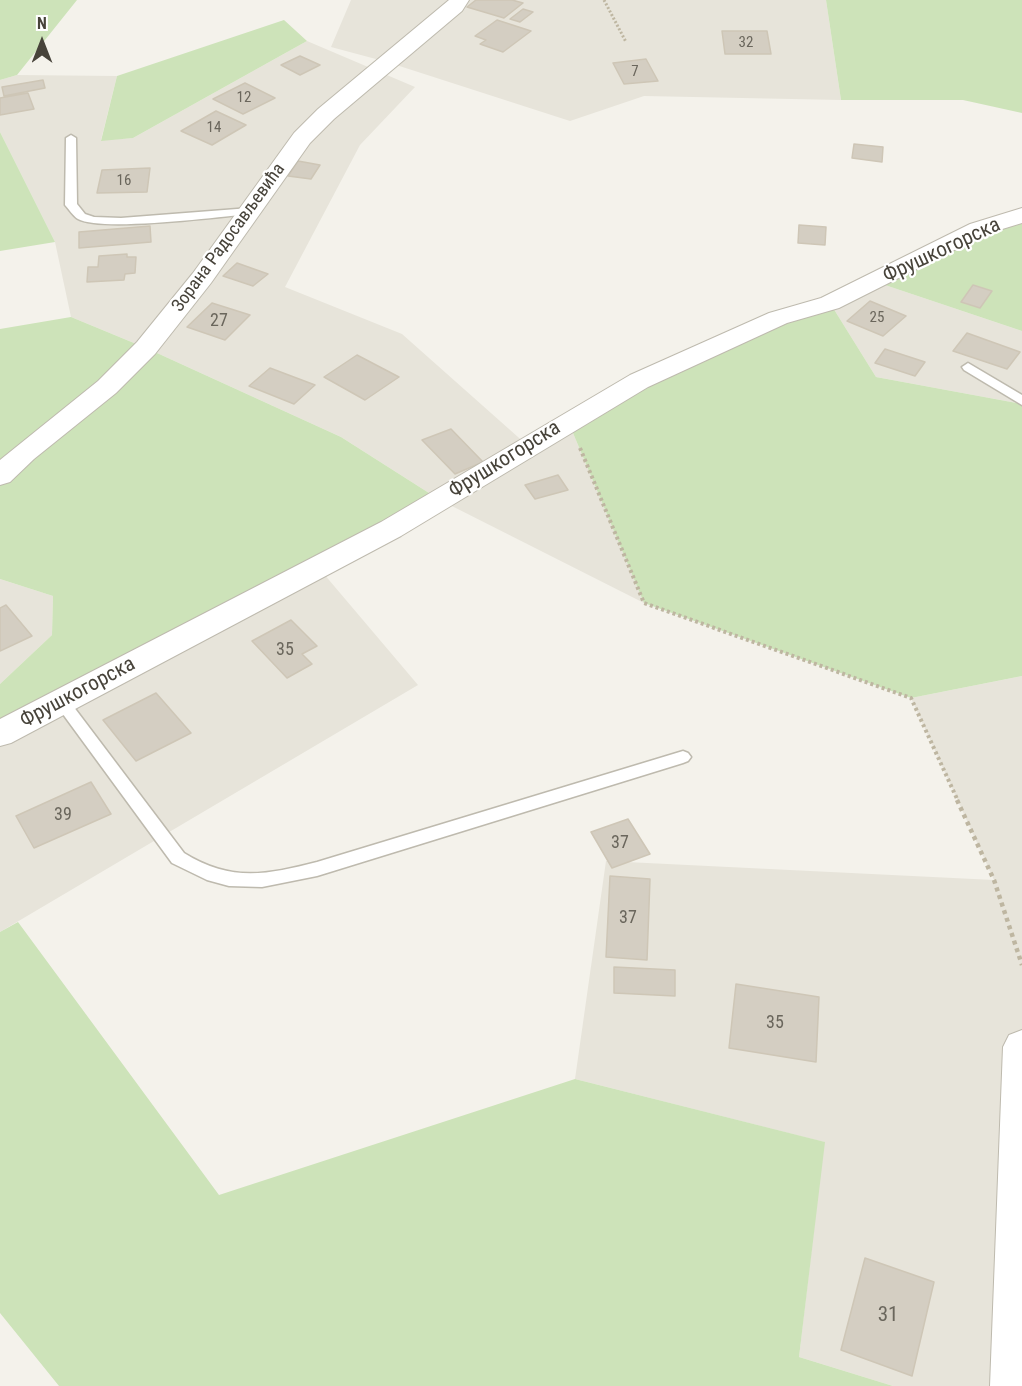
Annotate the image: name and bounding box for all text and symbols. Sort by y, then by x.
north arrow [12,12,72,72]
text: N [37,14,47,33]
house number: 32 [739,34,753,52]
house number: 7 [631,63,639,81]
house number: 12 [237,89,251,107]
house number: 14 [207,119,221,137]
street label: Зорана Радосављевића [168,160,290,316]
house number: 16 [117,172,131,190]
street label: Фрушкогорска [879,213,1005,289]
house number: 25 [870,309,884,327]
house number: 27 [210,310,228,332]
street label: Фрушкогорска [445,416,565,504]
house number: 35 [276,639,294,661]
street label: Фрушкогорска [16,652,140,734]
house number: 39 [54,804,72,826]
house number: 37 [611,832,629,854]
house number: 37 [619,907,637,929]
house number: 35 [766,1012,784,1034]
house number: 31 [878,1303,898,1329]

